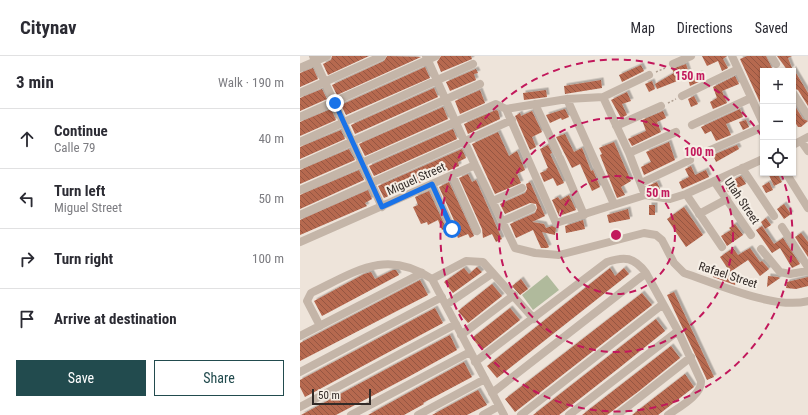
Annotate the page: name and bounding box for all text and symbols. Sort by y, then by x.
text: Citynav [20,16,77,39]
text: Map [631,20,655,36]
text: Directions [677,20,733,36]
text: Saved [755,20,788,36]
map controls [760,68,796,176]
button: + [760,68,796,104]
text: 150 m [675,69,705,83]
text: 3 min [16,72,54,92]
text: Walk · 190 m [218,75,284,90]
route end [326,94,344,112]
button: − [760,104,796,140]
text: Continue [54,122,108,140]
icon: ahead [16,128,38,150]
text: 40 m [258,131,284,146]
text: Calle 79 [54,140,95,155]
button: locate [760,140,796,176]
text: 100 m [684,145,714,159]
street label: Miguel Street [384,160,448,198]
street label: Utah Street [721,175,763,227]
text: Turn left [54,182,105,200]
text: 50 m [646,186,670,200]
icon: left [16,188,38,210]
text: 50 m [258,191,284,206]
text: Miguel Street [54,200,122,215]
route start [443,220,461,238]
centre of rings [609,228,623,242]
icon: right [16,248,38,270]
text: Turn right [54,250,113,268]
text: 100 m [252,251,284,266]
street label: Rafael Street [697,259,760,291]
icon: arrive [16,308,38,330]
text: Arrive at destination [54,310,177,328]
button: Save [16,360,146,396]
button: Share [154,360,284,396]
scale bar [312,387,371,406]
text: 50 m [318,389,340,402]

